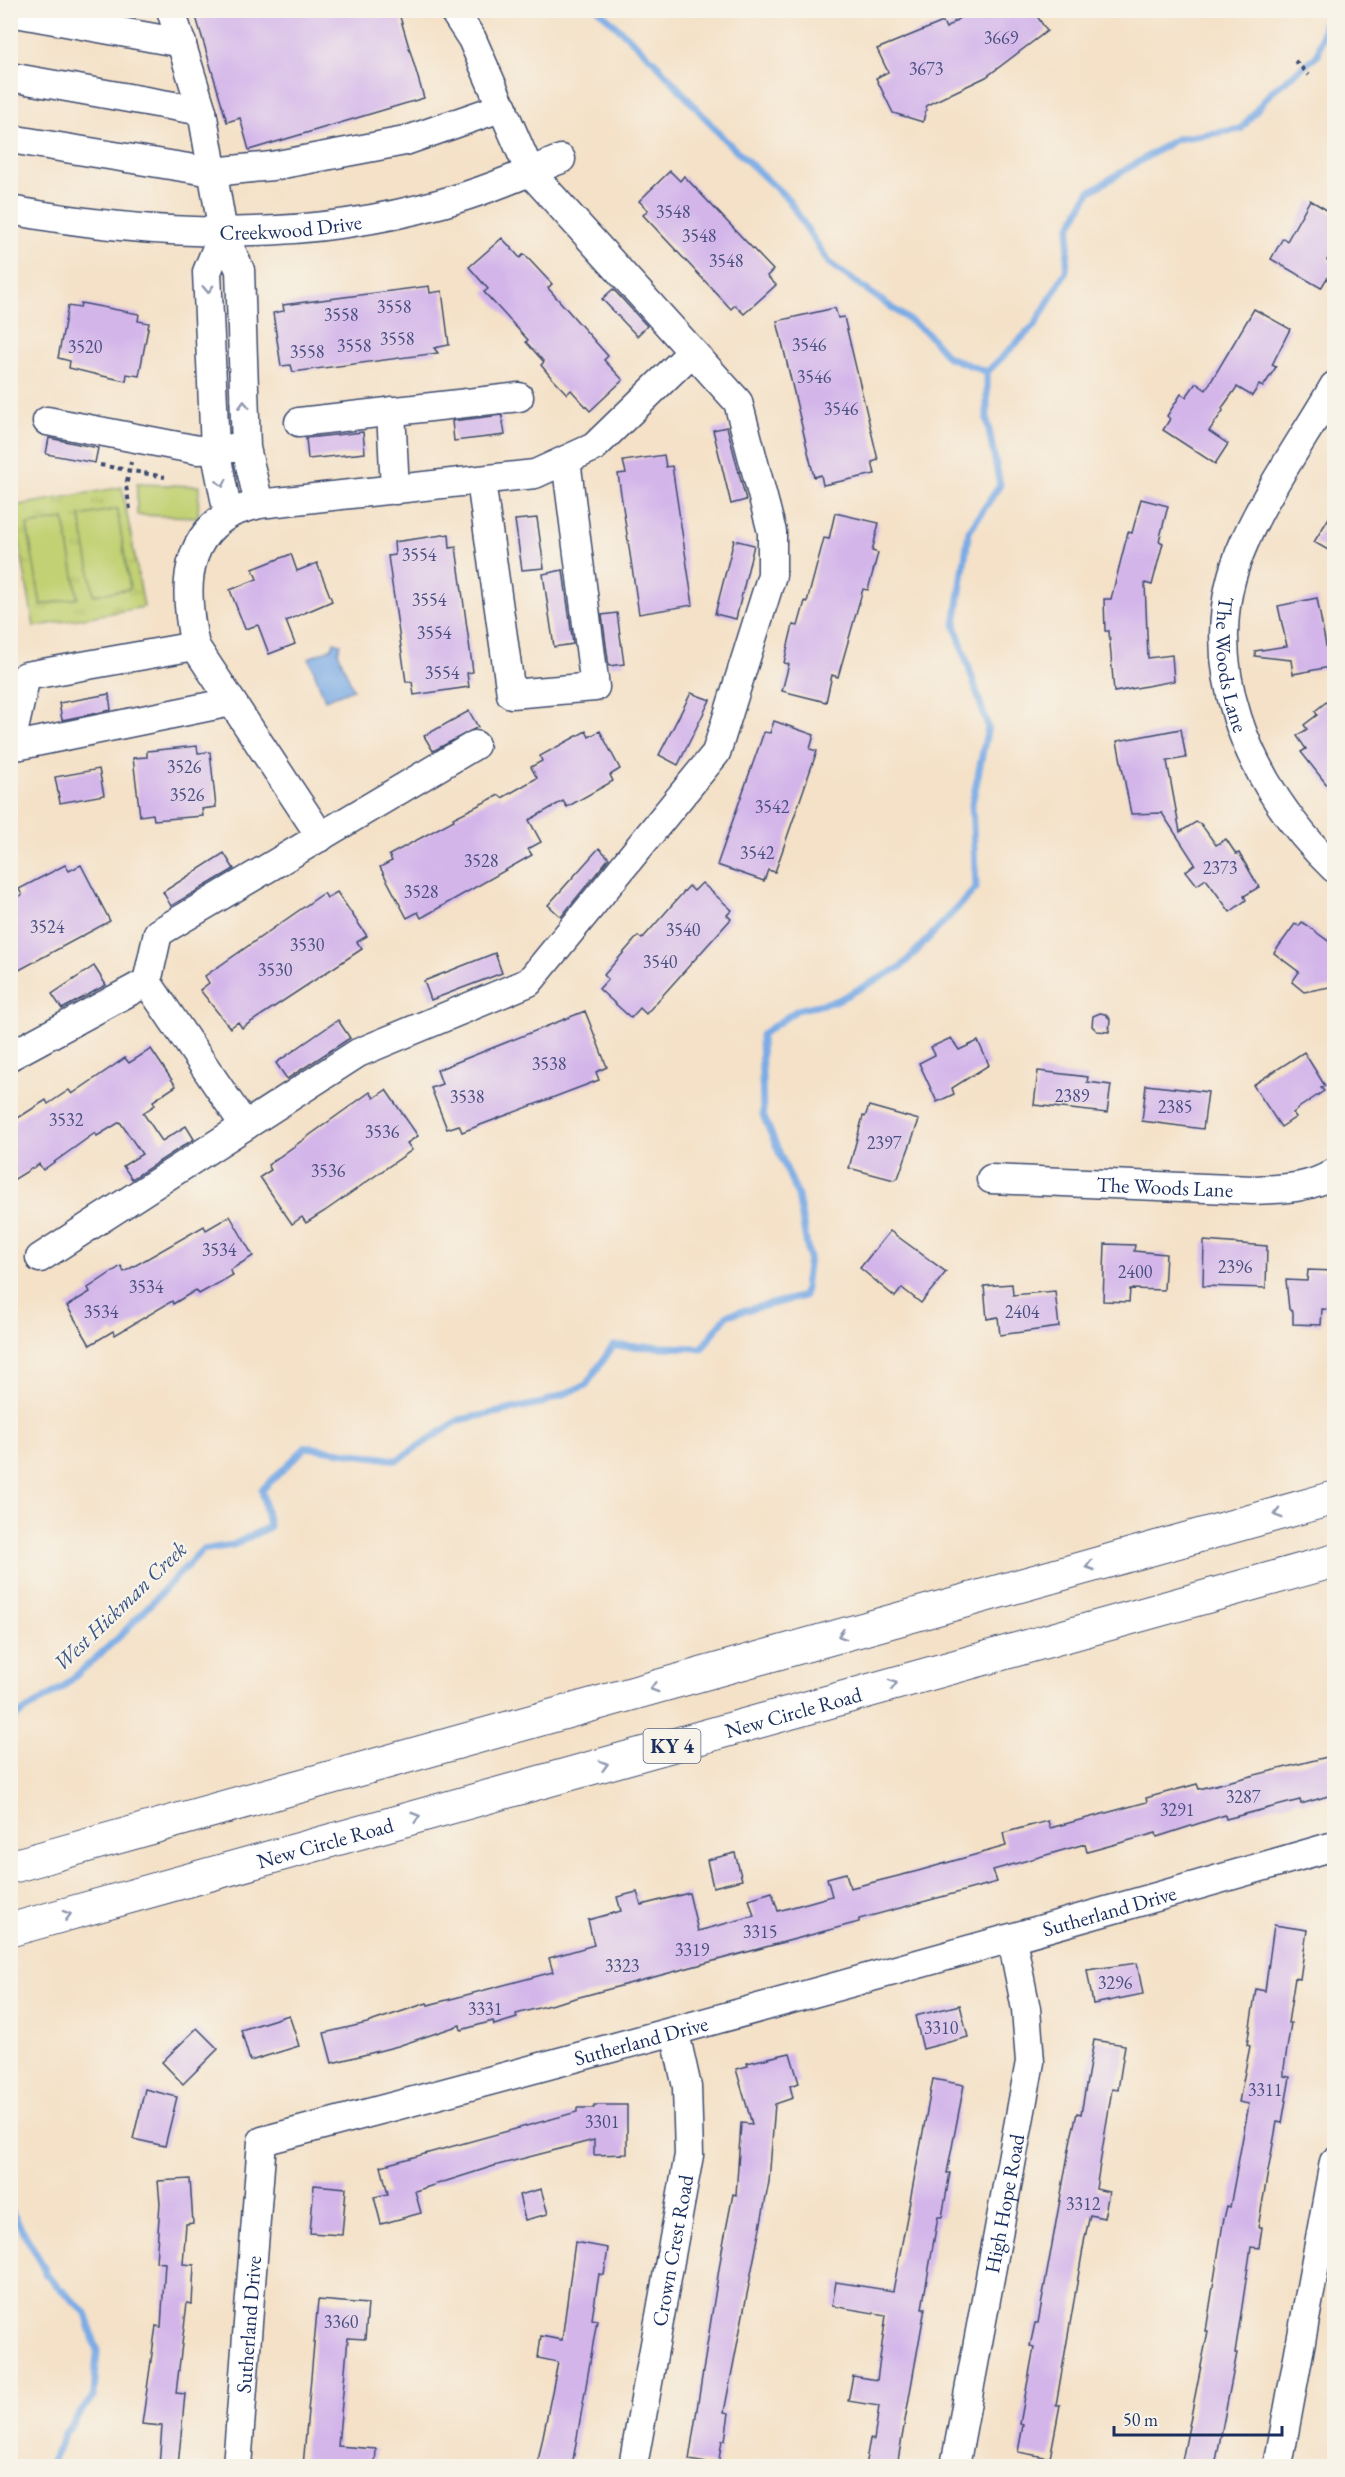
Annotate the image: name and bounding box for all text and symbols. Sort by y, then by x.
house number: 3669 [984,26,1019,49]
house number: 3673 [909,57,943,80]
house number: 3548 [656,200,690,223]
street label: Creekwood Drive [219,208,363,245]
house number: 3548 [682,224,716,247]
house number: 3548 [709,249,743,272]
one-way arrow [202,284,215,293]
house number: 3558 [377,295,411,318]
house number: 3558 [324,303,358,326]
house number: 3558 [380,327,414,350]
house number: 3546 [792,333,827,356]
house number: 3558 [337,334,371,357]
house number: 3520 [68,335,103,358]
house number: 3558 [290,340,324,363]
house number: 3546 [797,365,832,388]
house number: 3546 [824,397,859,420]
one-way arrow [238,401,251,410]
one-way arrow [215,478,228,488]
house number: 3554 [402,543,437,566]
house number: 3554 [412,588,447,611]
street label: The Woods Lane [1210,595,1255,736]
house number: 3554 [417,621,452,644]
house number: 3554 [425,661,460,684]
house number: 3526 [167,755,202,778]
house number: 3526 [170,783,205,806]
house number: 3542 [755,795,790,818]
house number: 3542 [740,841,775,864]
house number: 3528 [464,849,498,872]
house number: 2373 [1203,856,1237,879]
house number: 3528 [404,880,438,903]
house number: 3524 [30,915,65,938]
house number: 3540 [666,918,701,941]
house number: 3530 [290,933,325,956]
house number: 3540 [643,950,678,973]
house number: 3530 [258,958,293,981]
house number: 3538 [532,1052,566,1075]
house number: 2389 [1055,1084,1090,1107]
house number: 3538 [450,1085,484,1108]
house number: 2385 [1158,1095,1192,1118]
house number: 3532 [49,1108,84,1131]
house number: 3536 [365,1120,400,1143]
house number: 2397 [867,1131,902,1154]
house number: 3536 [311,1159,346,1182]
street label: The Woods Lane [1096,1170,1234,1203]
house number: 3534 [202,1238,237,1261]
house number: 2396 [1218,1255,1253,1278]
house number: 2400 [1118,1260,1153,1283]
house number: 3534 [129,1275,164,1298]
house number: 3534 [84,1300,119,1323]
house number: 2404 [1005,1300,1040,1323]
one-way arrow [1273,1506,1283,1519]
water label: West Hickman Creek [47,1535,193,1677]
one-way arrow [1085,1559,1096,1571]
one-way arrow [837,1628,848,1640]
one-way arrow [887,1679,898,1691]
one-way arrow [649,1680,659,1693]
street label: New Circle Road [722,1680,865,1744]
road number: KY 4 [644,1729,700,1763]
one-way arrow [598,1760,609,1772]
house number: 3287 [1226,1785,1261,1808]
house number: 3291 [1160,1798,1194,1821]
street label: New Circle Road [254,1810,397,1874]
one-way arrow [411,1812,421,1824]
street label: Sutherland Drive [1039,1879,1179,1942]
one-way arrow [61,1910,72,1922]
house number: 3315 [743,1920,777,1943]
house number: 3319 [675,1938,710,1961]
house number: 3323 [605,1954,639,1977]
house number: 3296 [1098,1971,1133,1994]
house number: 3331 [468,1997,502,2020]
street label: Sutherland Drive [571,2009,711,2071]
house number: 3310 [924,2016,959,2039]
house number: 3311 [1248,2078,1282,2101]
house number: 3301 [585,2110,619,2133]
street label: High Hope Road [978,2131,1030,2275]
street label: Crown Crest Road [645,2172,699,2328]
house number: 3312 [1066,2192,1101,2215]
street label: Sutherland Drive [229,2255,267,2394]
house number: 3360 [324,2310,359,2333]
scale bar [1114,2399,1282,2437]
text: 50 m [1123,2408,1158,2431]

